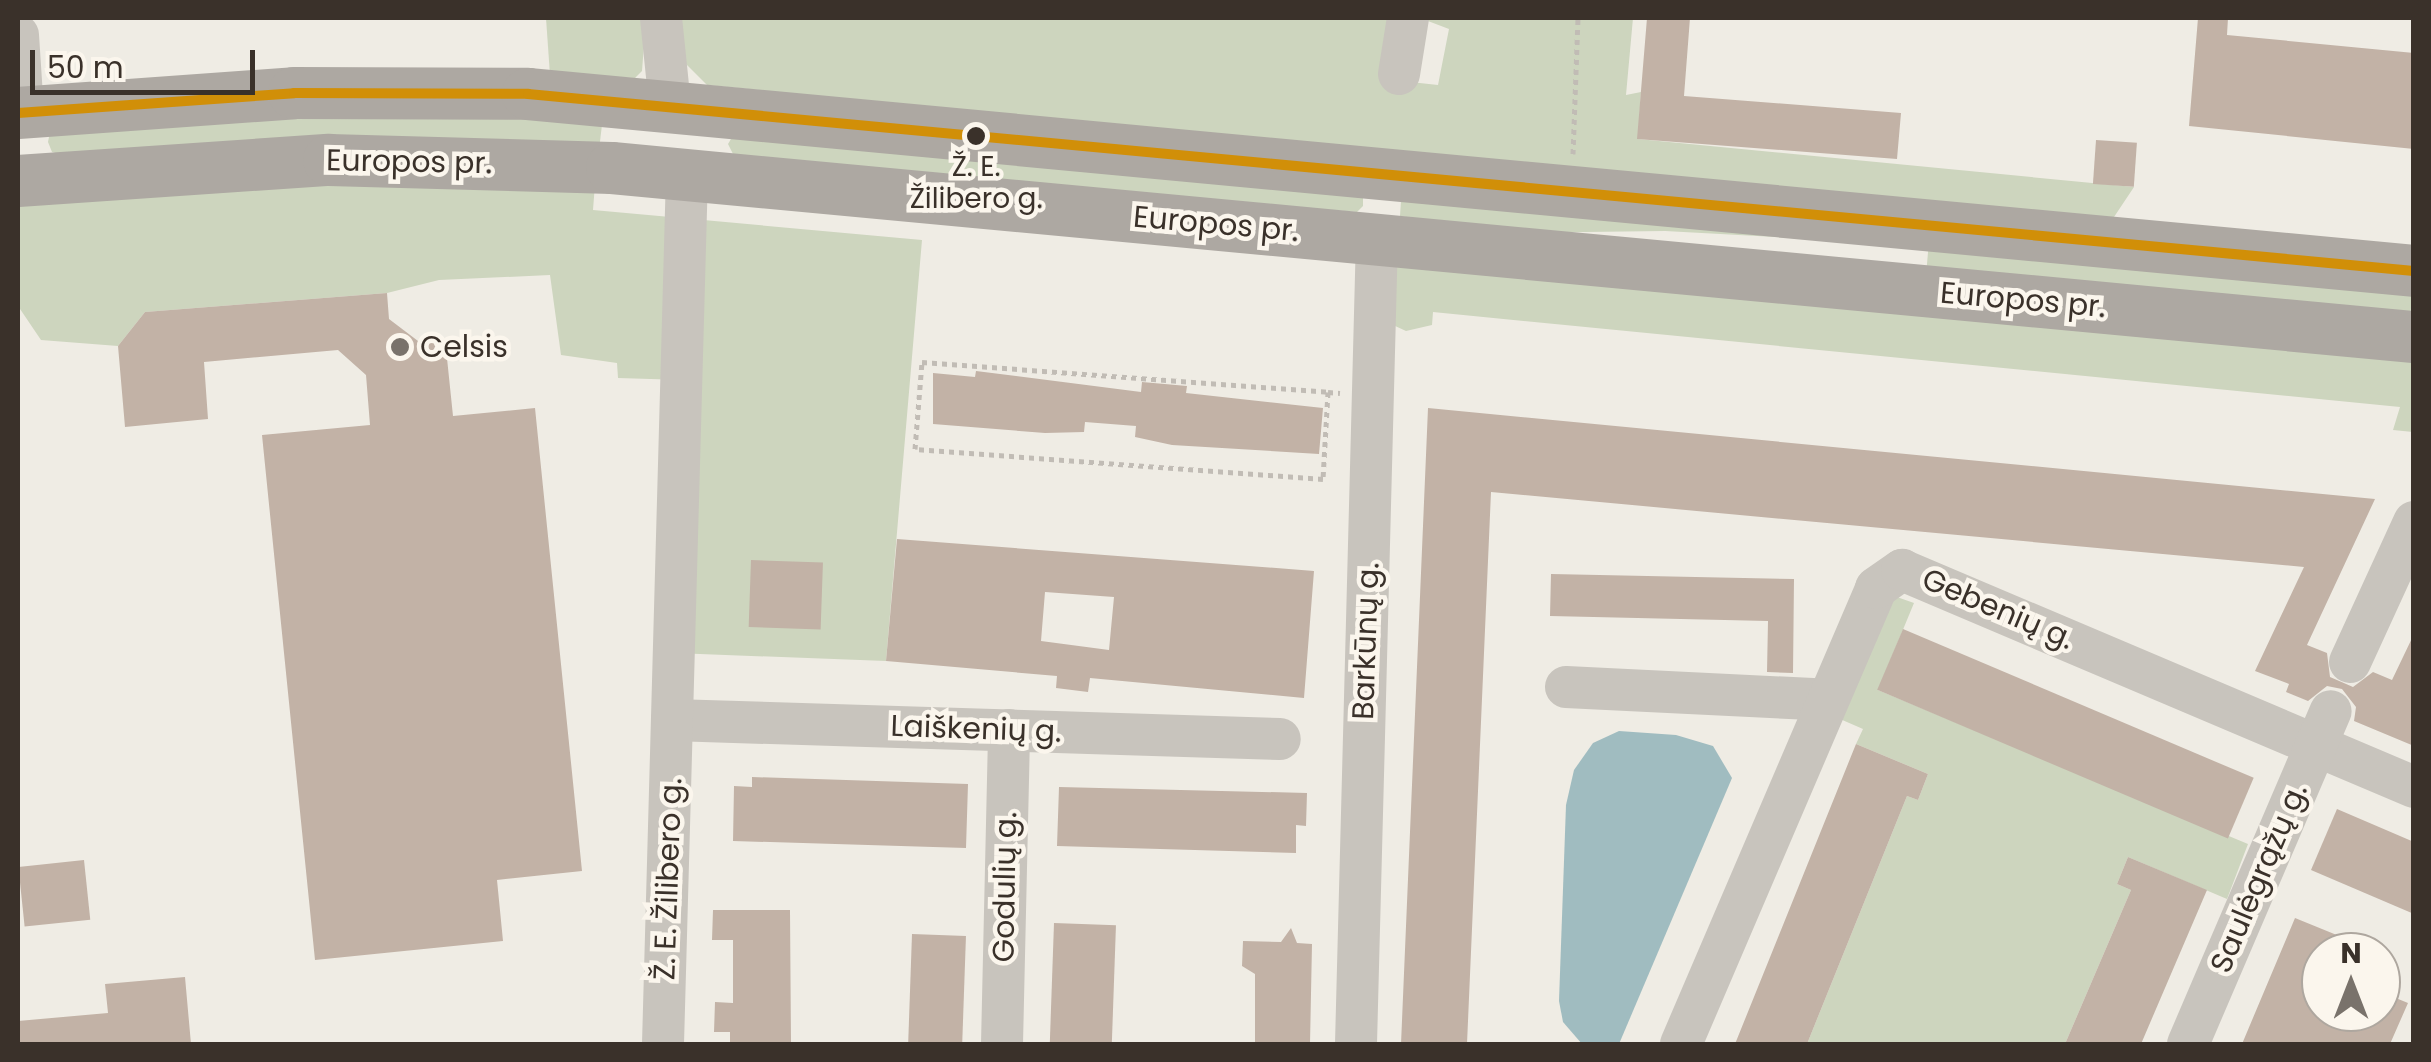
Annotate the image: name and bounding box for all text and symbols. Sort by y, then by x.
scale bar [35,30,260,92]
text: 50 m [47,46,124,89]
marker: Ž. E. Žilibero g. [966,126,986,146]
street label: Europos pr. [326,143,492,181]
place label: Ž. E. Žilibero g. [910,150,1042,216]
street label: Europos pr. [1132,199,1300,249]
street label: Europos pr. [1939,275,2107,325]
place label: Celsis [420,329,508,365]
marker: Celsis [389,336,411,358]
street label: Gebenių g. [1917,561,2079,657]
street label: Barkūnų g. [1345,562,1387,720]
street label: Laiškenių g. [890,708,1062,750]
street label: Ž. E. Žilibero g. [646,777,690,981]
street label: Saulėgrąžų g. [2203,778,2315,978]
street label: Godulių g. [986,811,1024,963]
north arrow [2301,932,2401,1032]
text: N [2340,934,2362,973]

